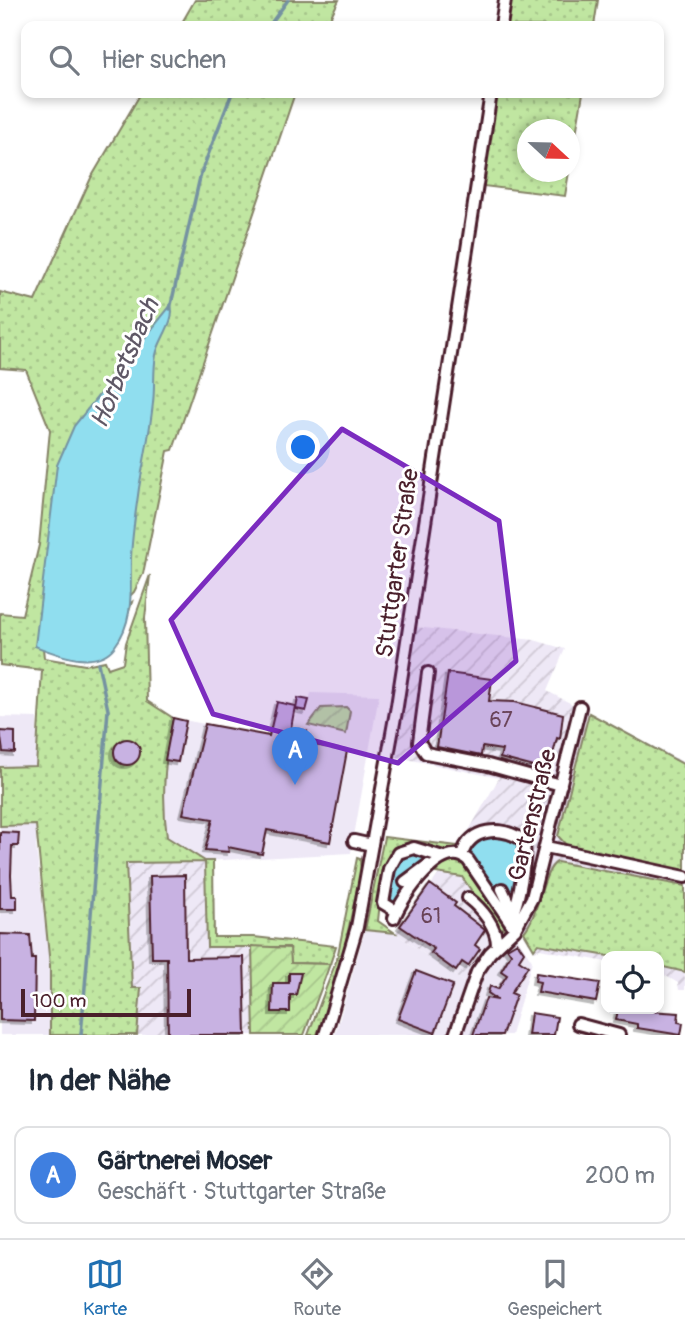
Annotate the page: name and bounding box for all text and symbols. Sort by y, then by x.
search box [21,21,664,98]
icon: search [45,41,83,79]
text: Hier suchen [101,44,226,76]
north arrow [517,119,580,182]
water label: Horbetsbach [83,292,167,433]
your location [286,430,320,464]
street label: Stuttgarter Straße [370,467,425,659]
house number: 67 [489,707,513,734]
pin: A [272,727,318,785]
street label: Gartenstraße [502,746,563,884]
house number: 61 [421,903,441,930]
map controls [601,951,664,1014]
button: locate [601,951,664,1014]
scale bar [21,986,191,1018]
text: 100 m [32,989,86,1013]
text: In der Nähe [28,1062,170,1099]
text: Gärtnerei Moser [97,1145,272,1177]
text: A [46,1161,60,1190]
text: 200 m [585,1161,655,1190]
text: Geschäft · Stuttgarter Straße [97,1177,386,1206]
tab: Karte [83,1255,127,1321]
tab: Route [293,1255,341,1321]
tab: Gespeichert [507,1255,602,1321]

